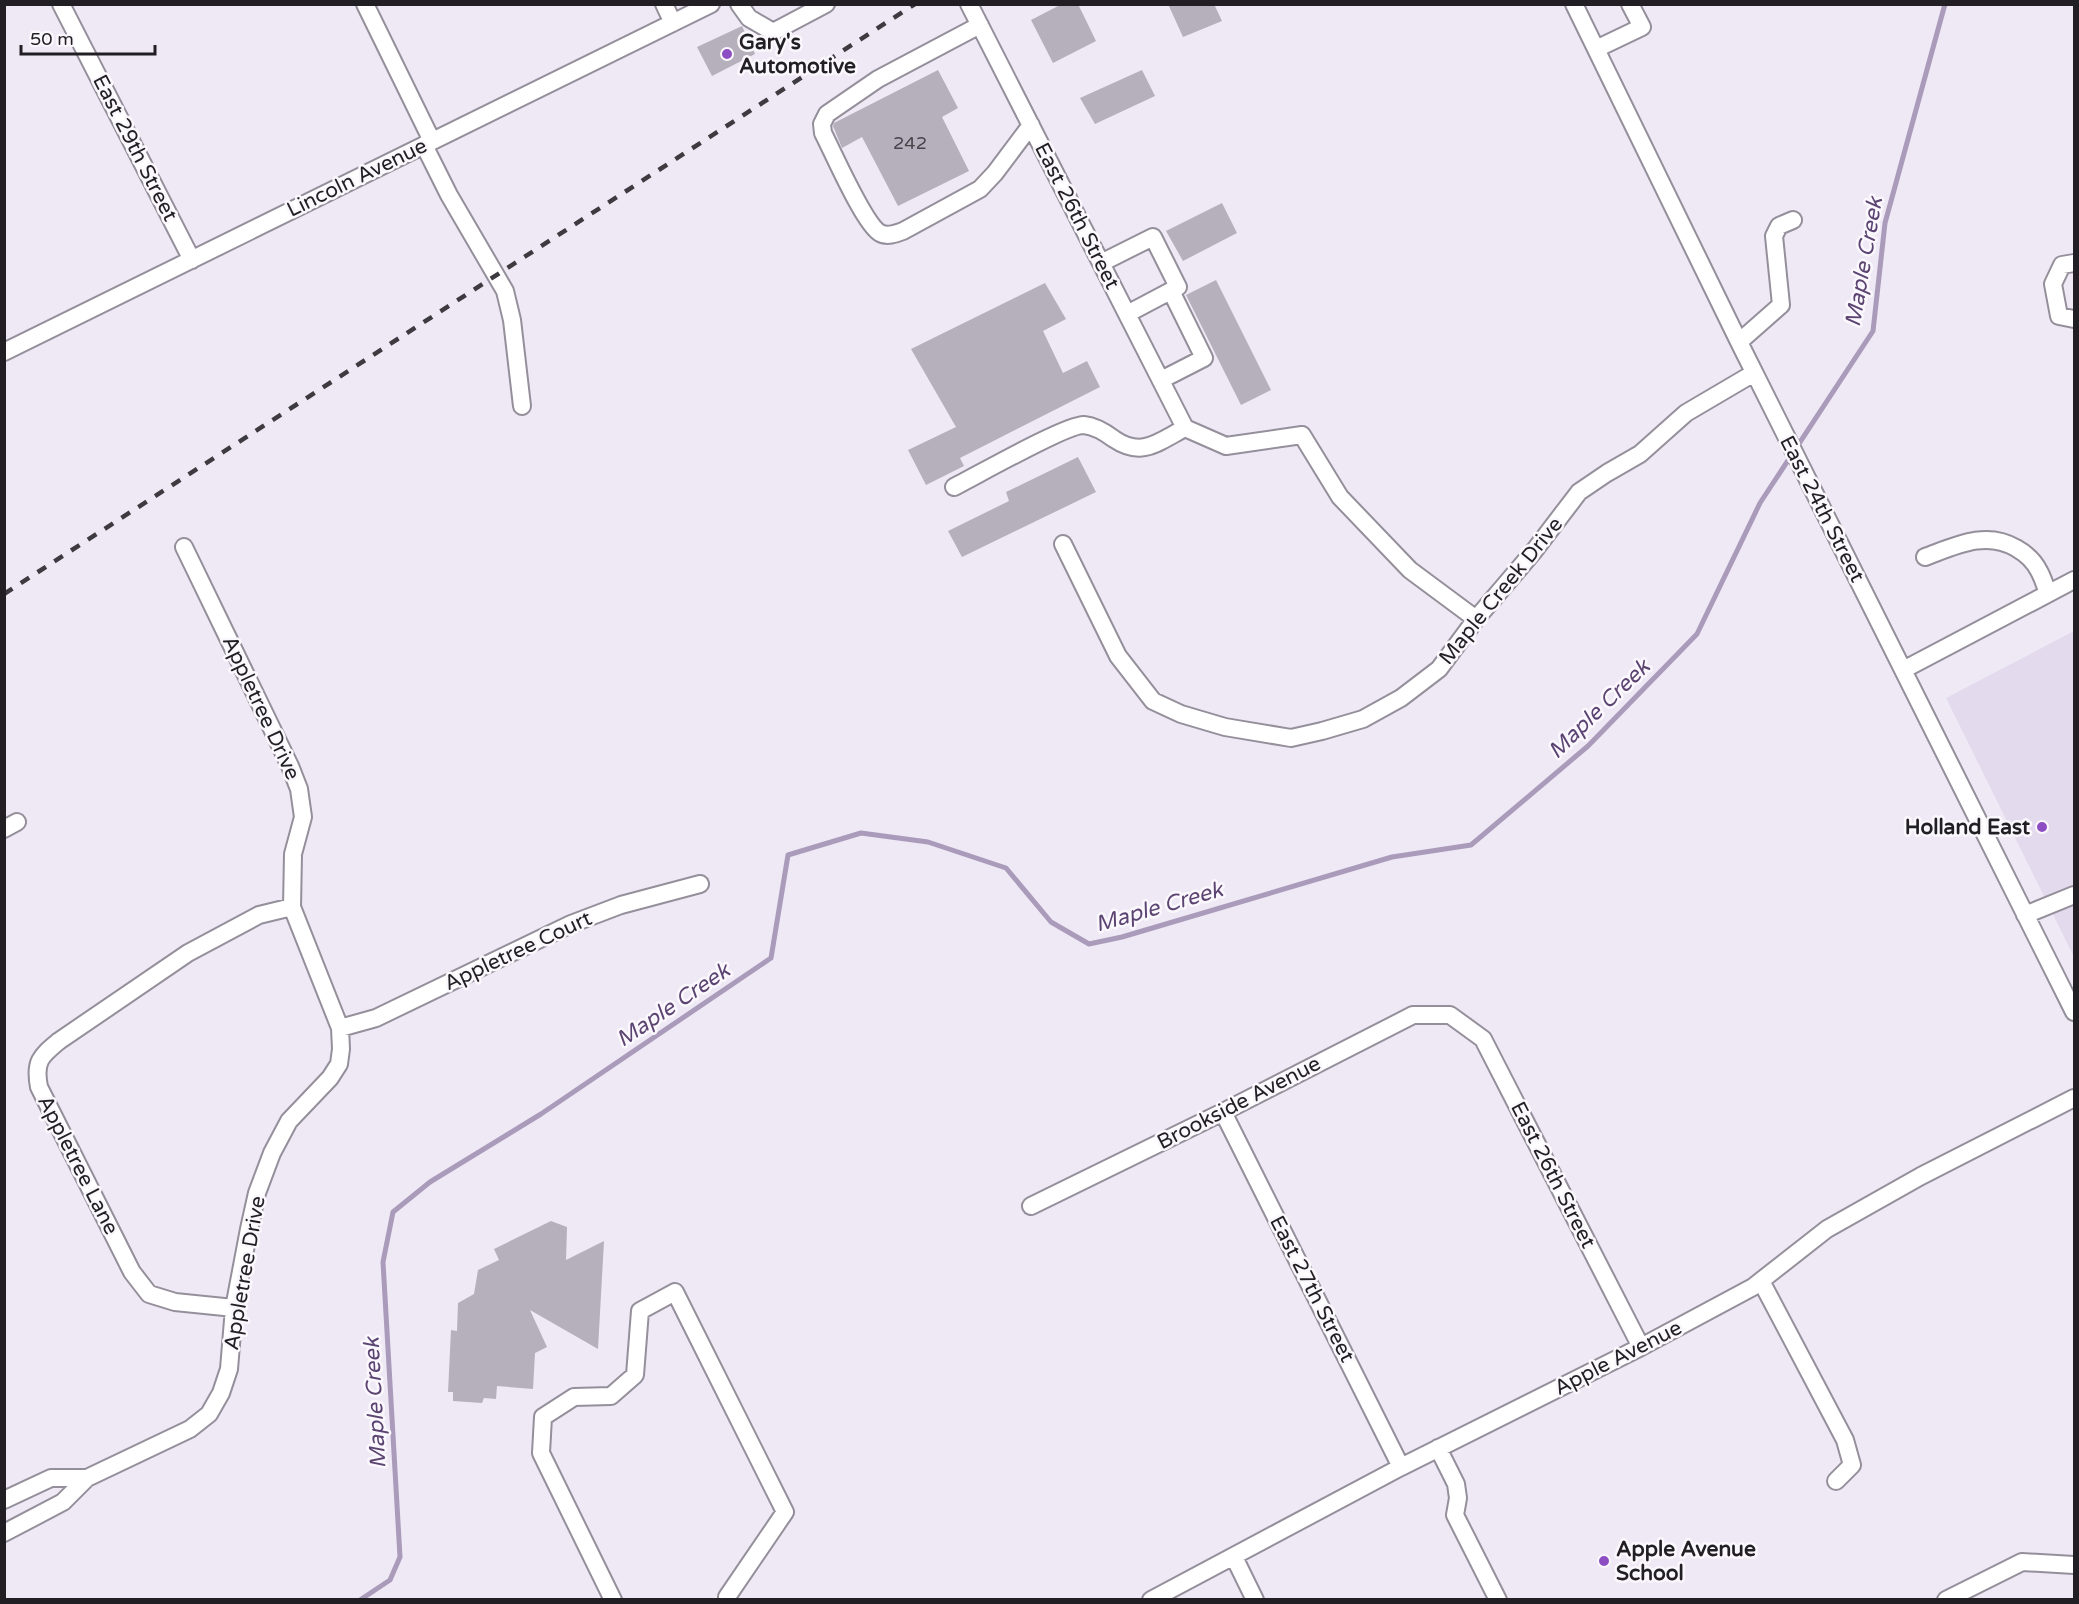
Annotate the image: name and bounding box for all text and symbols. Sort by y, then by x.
scale bar [21,18,154,56]
text: 50 m [30,28,74,50]
place label: Gary's Automotive [739,30,856,79]
marker: Gary's Automotive [720,47,734,61]
street label: East 29th Street [87,71,183,225]
house number: 242 [893,132,927,154]
street label: Lincoln Avenue [283,133,431,223]
street label: East 26th Street [1029,139,1125,293]
water label: Maple Creek [1840,193,1889,329]
street label: East 24th Street [1774,432,1870,586]
street label: Maple Creek Drive [1434,512,1568,670]
street label: Appletree Drive [217,632,305,784]
water label: Maple Creek [1543,653,1657,764]
place label: Holland East [1905,815,2030,840]
marker: Holland East [2035,820,2049,834]
water label: Maple Creek [1092,876,1228,938]
street label: Appletree Court [440,906,596,996]
water label: Maple Creek [611,956,736,1052]
street label: Brookside Avenue [1153,1051,1325,1155]
street label: Appletree Lane [32,1091,124,1239]
street label: East 26th Street [1505,1098,1601,1252]
street label: Appletree Drive [219,1194,271,1352]
street label: East 27th Street [1264,1212,1360,1366]
street label: Apple Avenue [1550,1315,1686,1401]
water label: Maple Creek [358,1335,391,1469]
place label: Apple Avenue School [1616,1537,1756,1586]
marker: Apple Avenue School [1597,1554,1611,1568]

